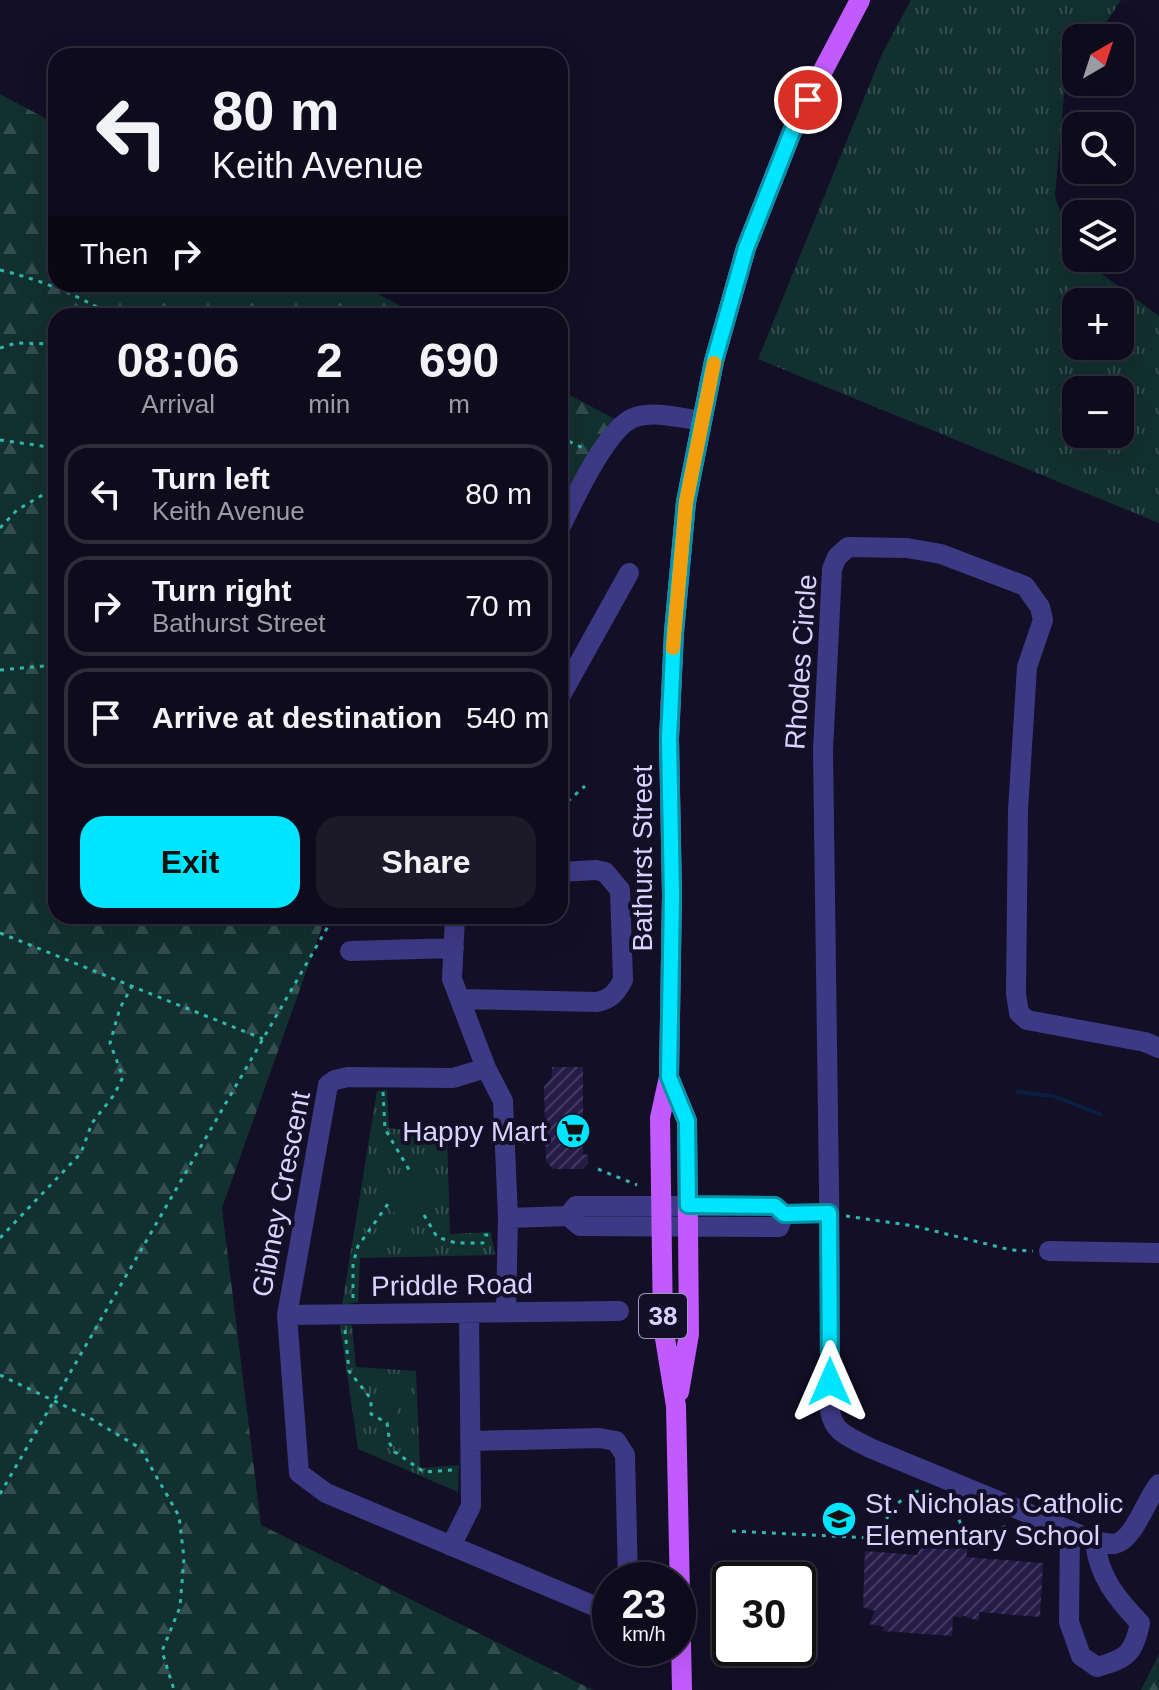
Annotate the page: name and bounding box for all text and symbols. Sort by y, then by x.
north arrow [1062,24,1134,96]
map controls [1062,24,1134,448]
pin [774,66,842,134]
icon: arrive [786,78,830,122]
text: 80 m [212,79,340,142]
icon: left [80,80,184,184]
button: search [1062,112,1134,184]
text: Keith Avenue [212,145,424,186]
button: layers [1062,200,1134,272]
icon: right [164,232,208,276]
text: Then [80,237,148,270]
button: + [1062,288,1134,360]
text: 08:06 [117,334,240,387]
text: 2 [316,334,343,387]
text: 690 [419,334,499,387]
button: − [1062,376,1134,448]
text: Arrival [141,389,215,419]
text: min [308,389,350,419]
text: m [448,389,470,419]
text: Turn left [152,462,270,495]
icon: left [84,472,128,516]
text: 80 m [465,477,532,510]
text: Keith Avenue [152,496,305,526]
street label: Rhodes Circle [779,573,823,751]
text: Turn right [152,574,291,607]
icon: right [84,584,128,628]
text: 70 m [465,589,532,622]
text: Bathurst Street [152,608,325,638]
icon: arrive [84,696,128,740]
text: Arrive at destination [152,701,442,734]
text: 540 m [466,701,549,734]
street label: Bathurst Street [627,764,658,951]
button: Exit [80,816,300,908]
button: Share [316,816,536,908]
street label: Gibney Crescent [246,1088,316,1299]
supermarket icon: Happy Mart [554,1112,592,1150]
place label: Happy Mart [402,1116,547,1147]
street label: Priddle Road [371,1268,533,1302]
road number: 38 [639,1294,687,1338]
position arrow [788,1340,872,1424]
place label: St. Nicholas Catholic Elementary School [865,1488,1123,1551]
school or university icon: St. Nicholas Catholic Elementary School [820,1500,858,1538]
speed limit sign: 30 [712,1562,816,1666]
text: 23 [622,1582,666,1626]
text: km/h [622,1623,666,1645]

